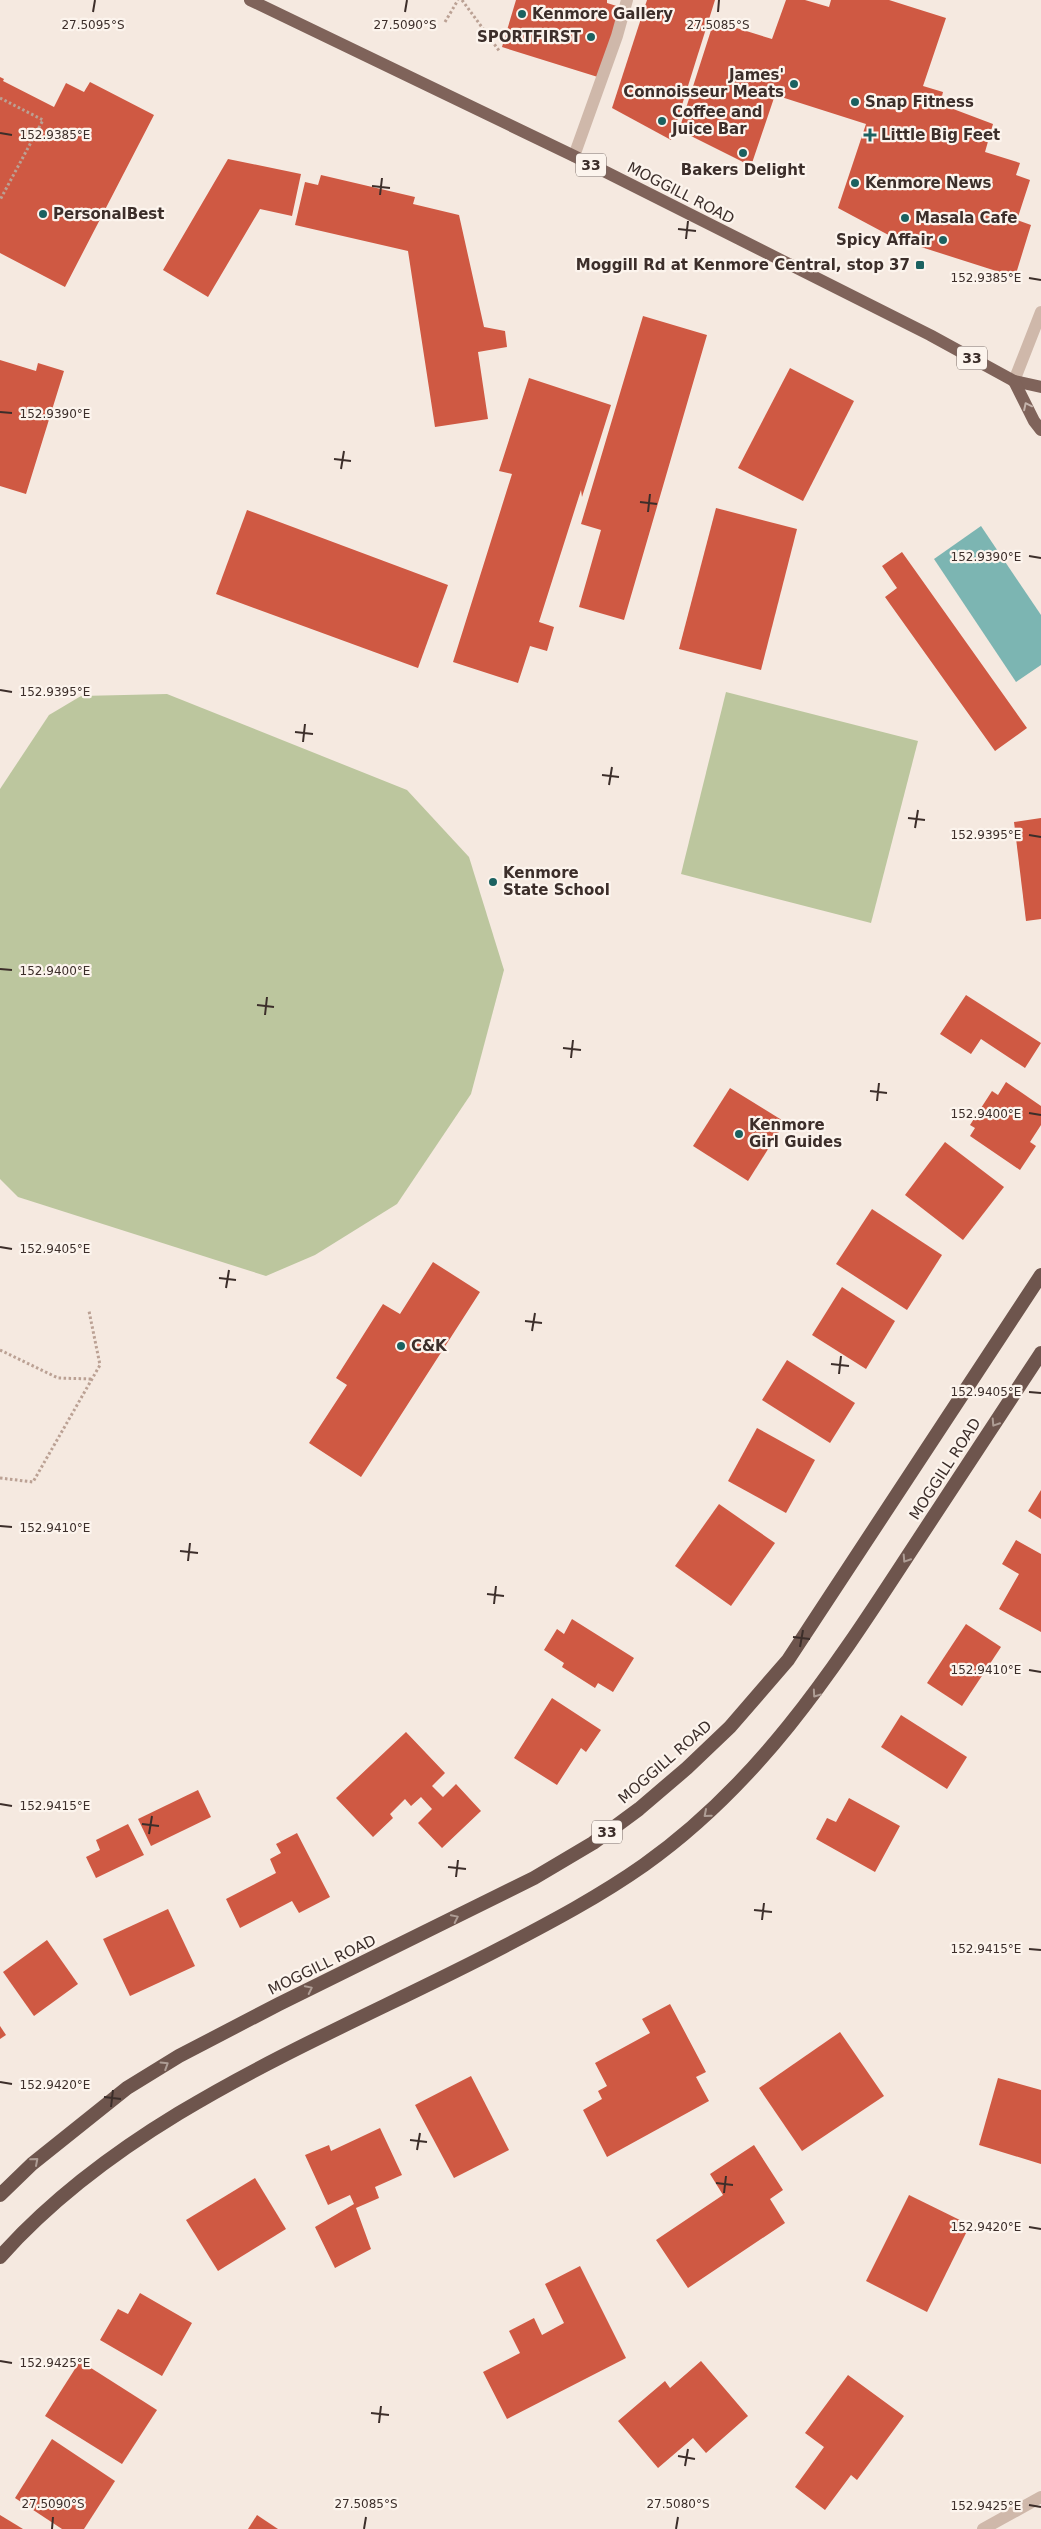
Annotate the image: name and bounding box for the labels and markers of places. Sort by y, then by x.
place label: Kenmore Gallery [532,5,673,23]
marker: Kenmore Gallery [516,8,528,20]
place label: SPORTFIRST [477,28,582,46]
marker: SPORTFIRST [585,31,597,43]
place label: James' Connoisseur Meats [623,66,784,101]
marker: James' Connoisseur Meats [788,78,800,90]
place label: Snap Fitness [865,93,974,111]
marker: Snap Fitness [849,96,861,108]
place label: Coffee and Juice Bar [671,103,763,138]
marker: Coffee and Juice Bar [656,115,668,127]
place label: Little Big Feet [881,126,1000,144]
marker: Little Big Feet [863,128,877,142]
marker: Bakers Delight [737,147,749,159]
place label: Bakers Delight [681,161,805,179]
place label: Kenmore News [865,174,992,192]
marker: Kenmore News [849,177,861,189]
place label: PersonalBest [53,205,164,223]
marker: PersonalBest [37,208,49,220]
place label: Masala Cafe [915,209,1017,227]
marker: Masala Cafe [899,212,911,224]
place label: Spicy Affair [836,231,934,249]
marker: Spicy Affair [937,234,949,246]
place label: Moggill Rd at Kenmore Central, stop 37 [576,256,910,274]
marker: Moggill Rd at Kenmore Central, stop 37 [914,259,926,271]
place label: Kenmore State School [503,864,610,899]
marker: Kenmore State School [487,876,499,888]
place label: Kenmore Girl Guides [749,1116,842,1151]
marker: Kenmore Girl Guides [733,1128,745,1140]
place label: C&K [411,1337,448,1355]
marker: C&K [395,1340,407,1352]

